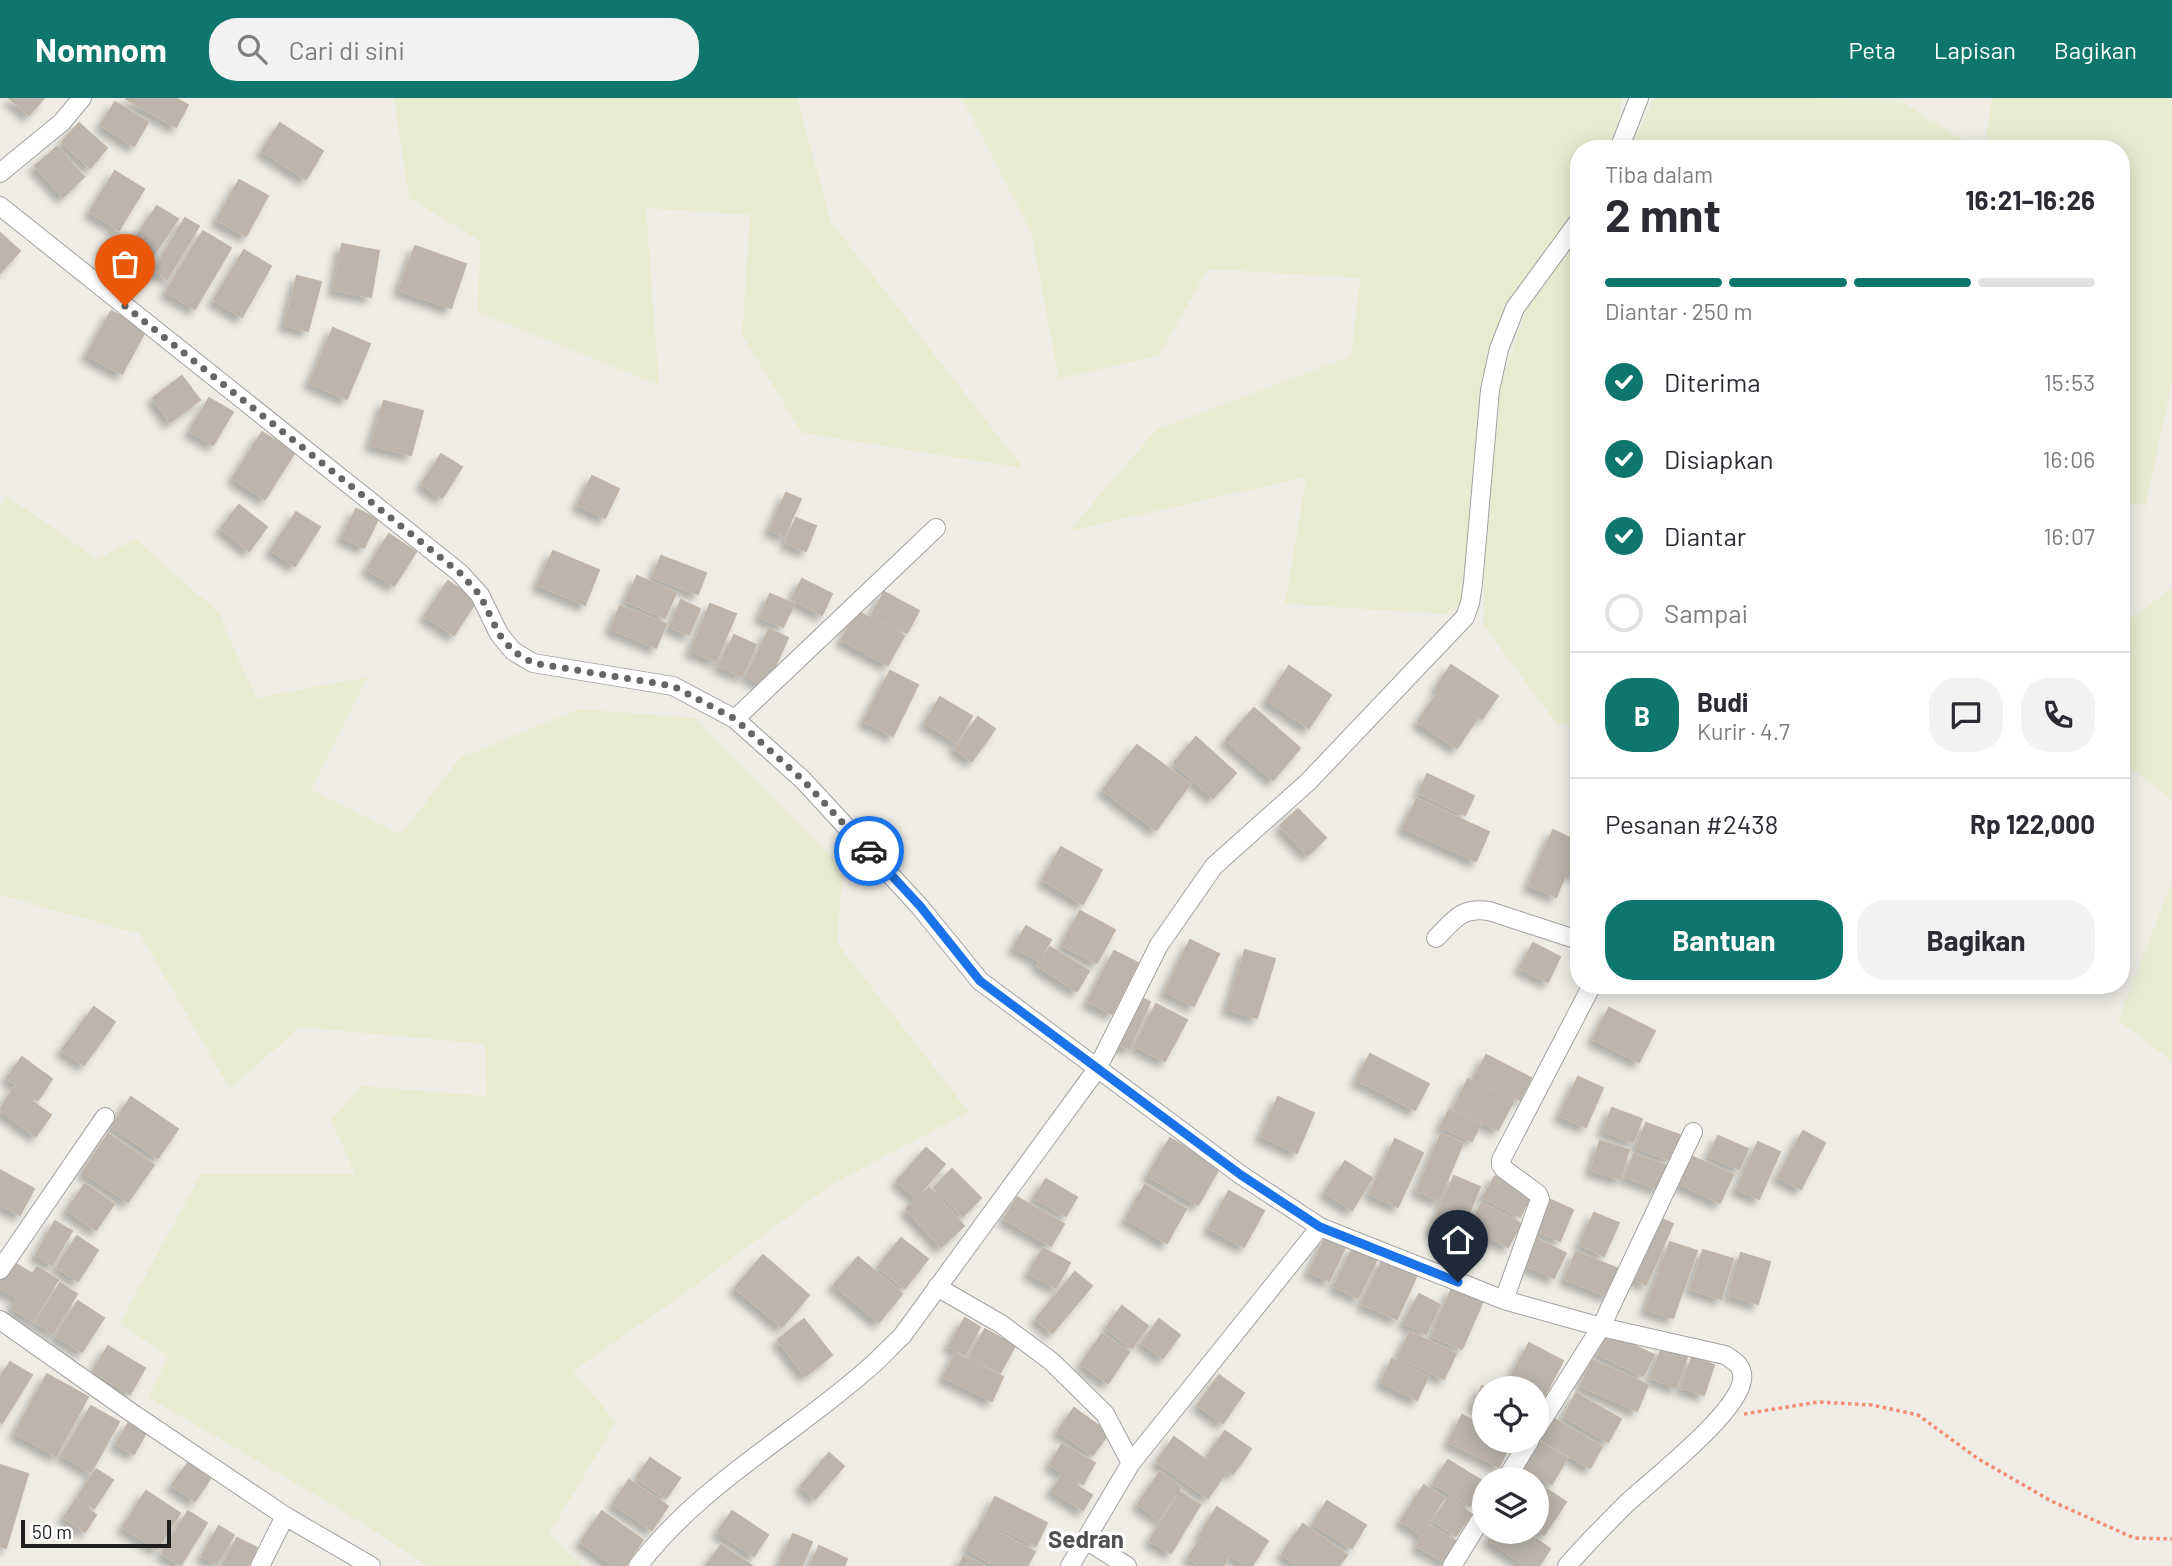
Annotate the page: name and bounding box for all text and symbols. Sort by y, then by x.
search box [209,18,699,81]
text: Nomnom [35,29,167,69]
icon: search [233,30,271,68]
text: Cari di sini [289,34,405,65]
text: Peta [1848,35,1896,64]
text: Lapisan [1934,35,2016,64]
text: Bagikan [2054,35,2137,64]
text: Tiba dalam [1605,160,1713,188]
text: 16:21–16:26 [1965,184,2095,215]
text: 2 mnt [1605,186,1721,241]
pin [95,234,155,306]
icon: bag [106,245,144,283]
text: Diantar · 250 m [1605,297,1753,325]
icon: check [1605,363,1643,401]
text: Diterima [1664,366,1761,397]
text: 15:53 [2044,368,2095,396]
icon: check [1605,440,1643,478]
text: Disiapkan [1664,443,1774,474]
text: 16:06 [2042,445,2095,473]
icon: check [1605,517,1643,555]
text: Diantar [1664,520,1746,551]
text: 16:07 [2043,522,2095,550]
text: Sampai [1664,597,1748,628]
button: chat [1929,678,2003,752]
button: phone [2021,678,2095,752]
text: Budi [1697,686,1748,717]
text: B [1634,700,1650,731]
text: Kurir · 4.7 [1697,717,1790,745]
text: Pesanan #2438 [1605,808,1778,839]
text: Rp 122,000 [1970,808,2095,839]
courier [834,816,904,886]
icon: car [850,832,888,870]
button: Bantuan [1605,900,1843,980]
button: Bagikan [1857,900,2095,980]
pin [1428,1210,1488,1282]
icon: home [1439,1221,1477,1259]
map controls [1472,1376,1549,1544]
button: locate [1472,1376,1549,1453]
button: layers [1472,1467,1549,1544]
scale bar [21,1517,172,1549]
text: 50 m [32,1520,72,1543]
district label: Sedran [1048,1524,1124,1553]

